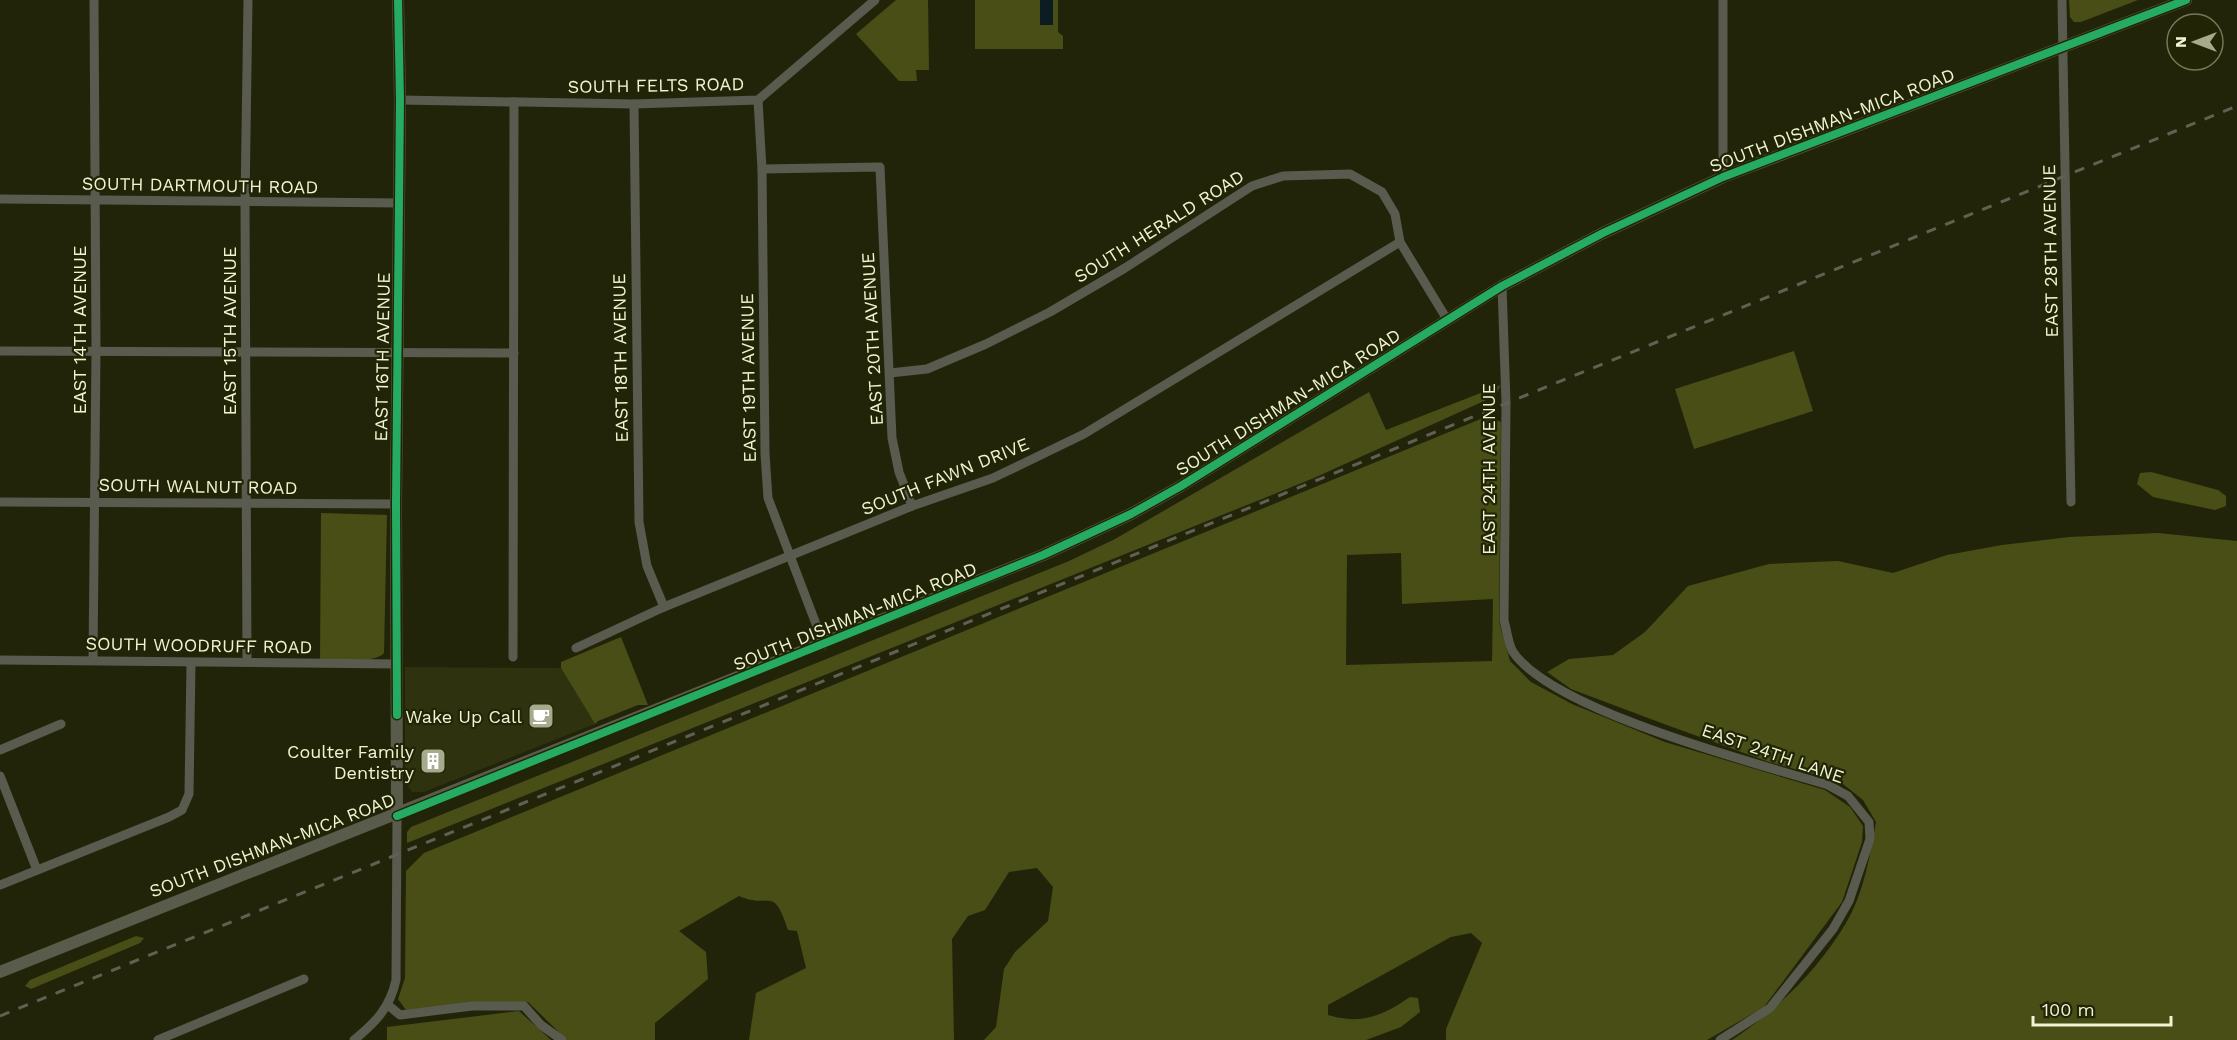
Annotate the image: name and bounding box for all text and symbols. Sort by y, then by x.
north arrow [2165,12,2225,72]
text: N [2171,36,2190,48]
street label: SOUTH DISHMAN-MICA ROAD [1706,63,1958,177]
street label: SOUTH FELTS ROAD [567,73,745,97]
street label: EAST 28TH AVENUE [2038,164,2062,338]
street label: SOUTH HERALD ROAD [1070,165,1248,287]
street label: SOUTH DARTMOUTH ROAD [82,172,318,198]
street label: EAST 14TH AVENUE [69,246,90,414]
street label: EAST 15TH AVENUE [219,247,240,415]
street label: EAST 20TH AVENUE [857,252,887,426]
street label: EAST 16TH AVENUE [370,272,394,442]
street label: EAST 18TH AVENUE [608,273,632,443]
street label: EAST 19TH AVENUE [736,293,760,463]
street label: SOUTH DISHMAN-MICA ROAD [1172,324,1404,480]
street label: EAST 24TH AVENUE [1478,383,1499,555]
street label: SOUTH FAWN DRIVE [858,433,1032,519]
street label: SOUTH WALNUT ROAD [98,474,298,498]
street label: SOUTH DISHMAN-MICA ROAD [730,557,980,675]
street label: SOUTH WOODRUFF ROAD [85,633,313,657]
cafe icon: Wake Up Call [526,701,556,731]
place label: Wake Up Call [405,706,522,727]
street label: EAST 24TH LANE [1699,719,1847,787]
place label: Coulter Family Dentistry [287,741,415,783]
building icon: Coulter Family Dentistry [418,746,448,776]
street label: SOUTH DISHMAN-MICA ROAD [146,788,398,902]
scale bar [2033,989,2171,1027]
text: 100 m [2042,999,2095,1020]

